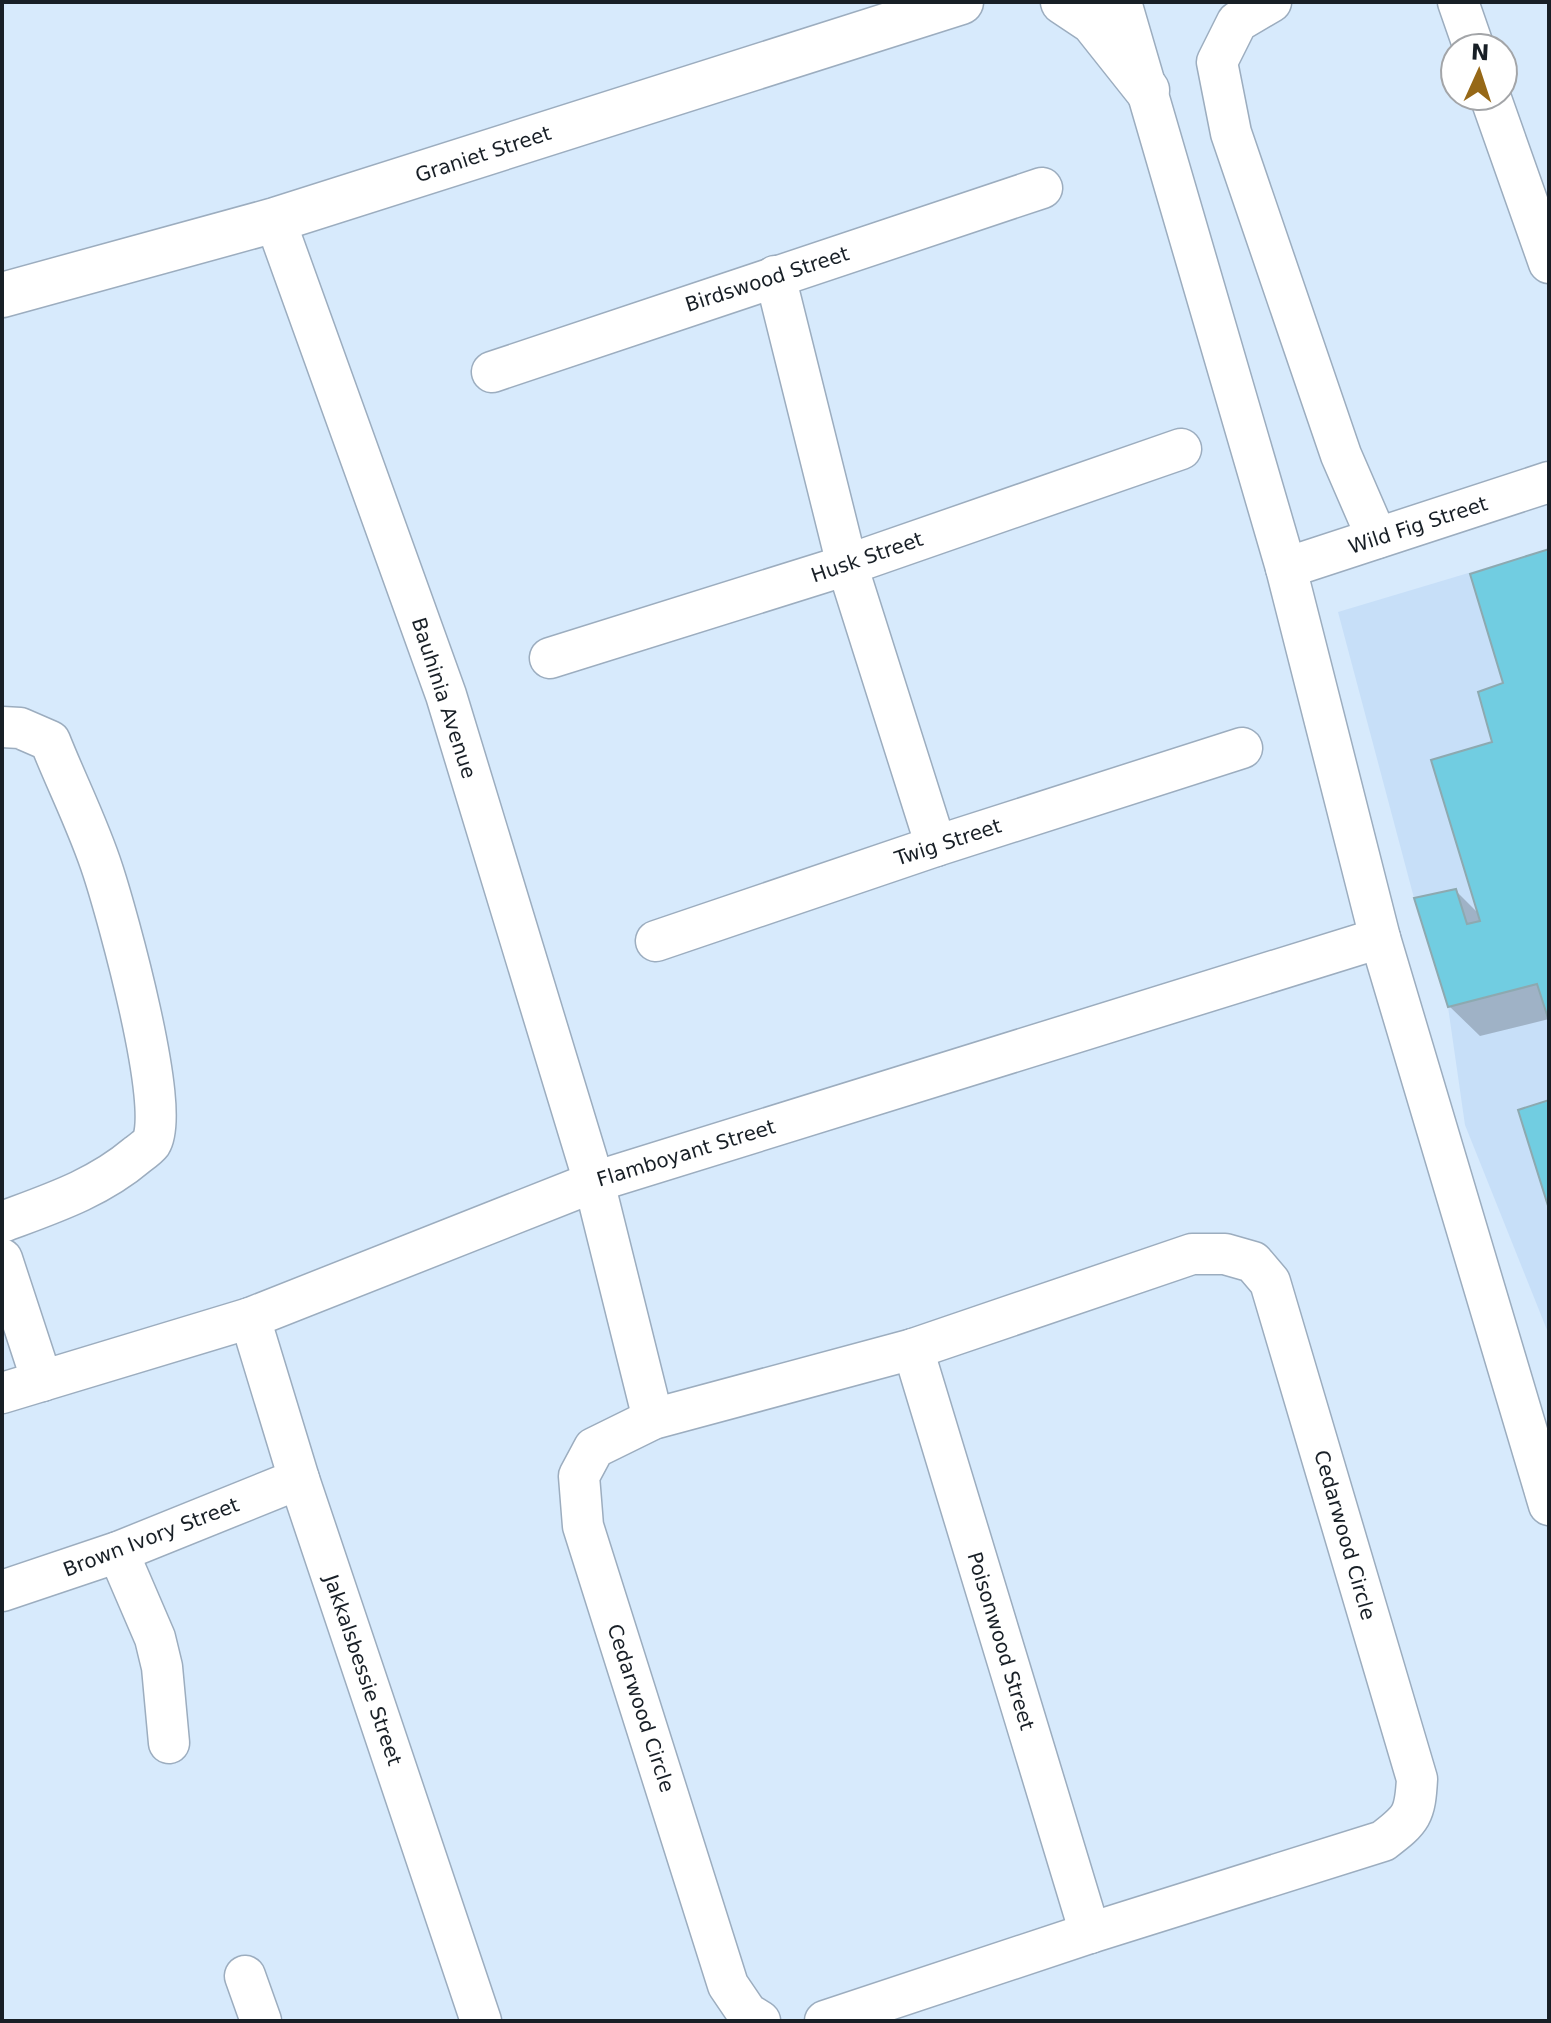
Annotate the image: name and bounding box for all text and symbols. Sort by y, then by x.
north arrow [1439,32,1519,112]
text: N [1470,40,1490,65]
street label: Graniet Street [412,121,554,187]
street label: Birdswood Street [682,241,852,317]
street label: Wild Fig Street [1345,491,1491,559]
street label: Husk Street [808,527,926,587]
street label: Bauhinia Avenue [407,614,481,782]
street label: Twig Street [891,813,1004,871]
street label: Flamboyant Street [594,1114,778,1192]
street label: Cedarwood Circle [1309,1447,1381,1623]
street label: Brown Ivory Street [60,1492,242,1582]
street label: Poisonwood Street [962,1549,1040,1733]
street label: Jakkalsbessie Street [318,1570,407,1769]
street label: Cedarwood Circle [602,1621,680,1795]

